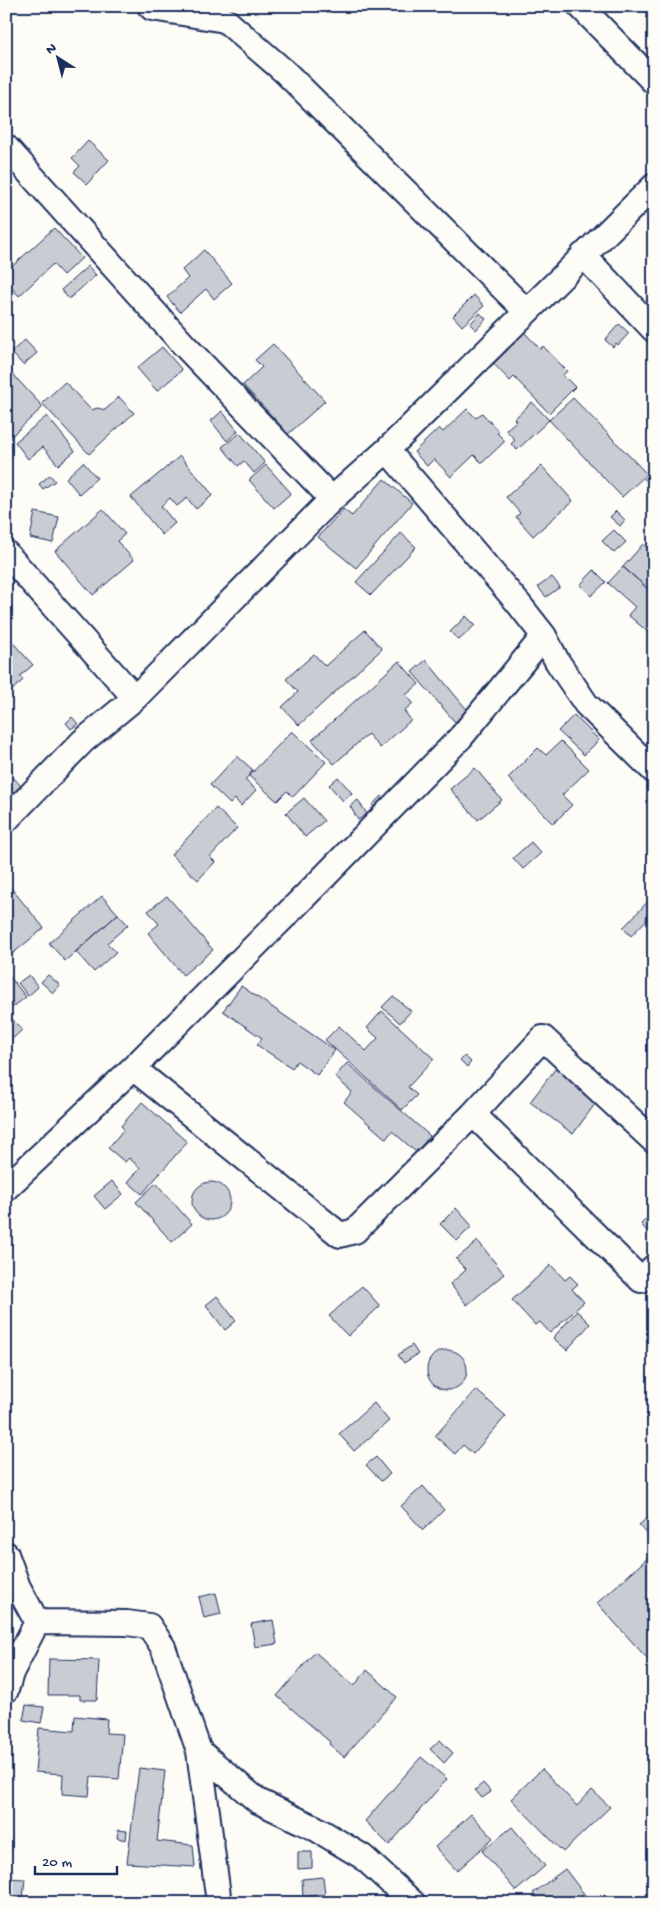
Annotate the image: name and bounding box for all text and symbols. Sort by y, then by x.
north arrow [32,32,82,82]
text: N [43,40,61,59]
scale bar [35,1844,118,1876]
text: 20 m [42,1854,72,1872]

